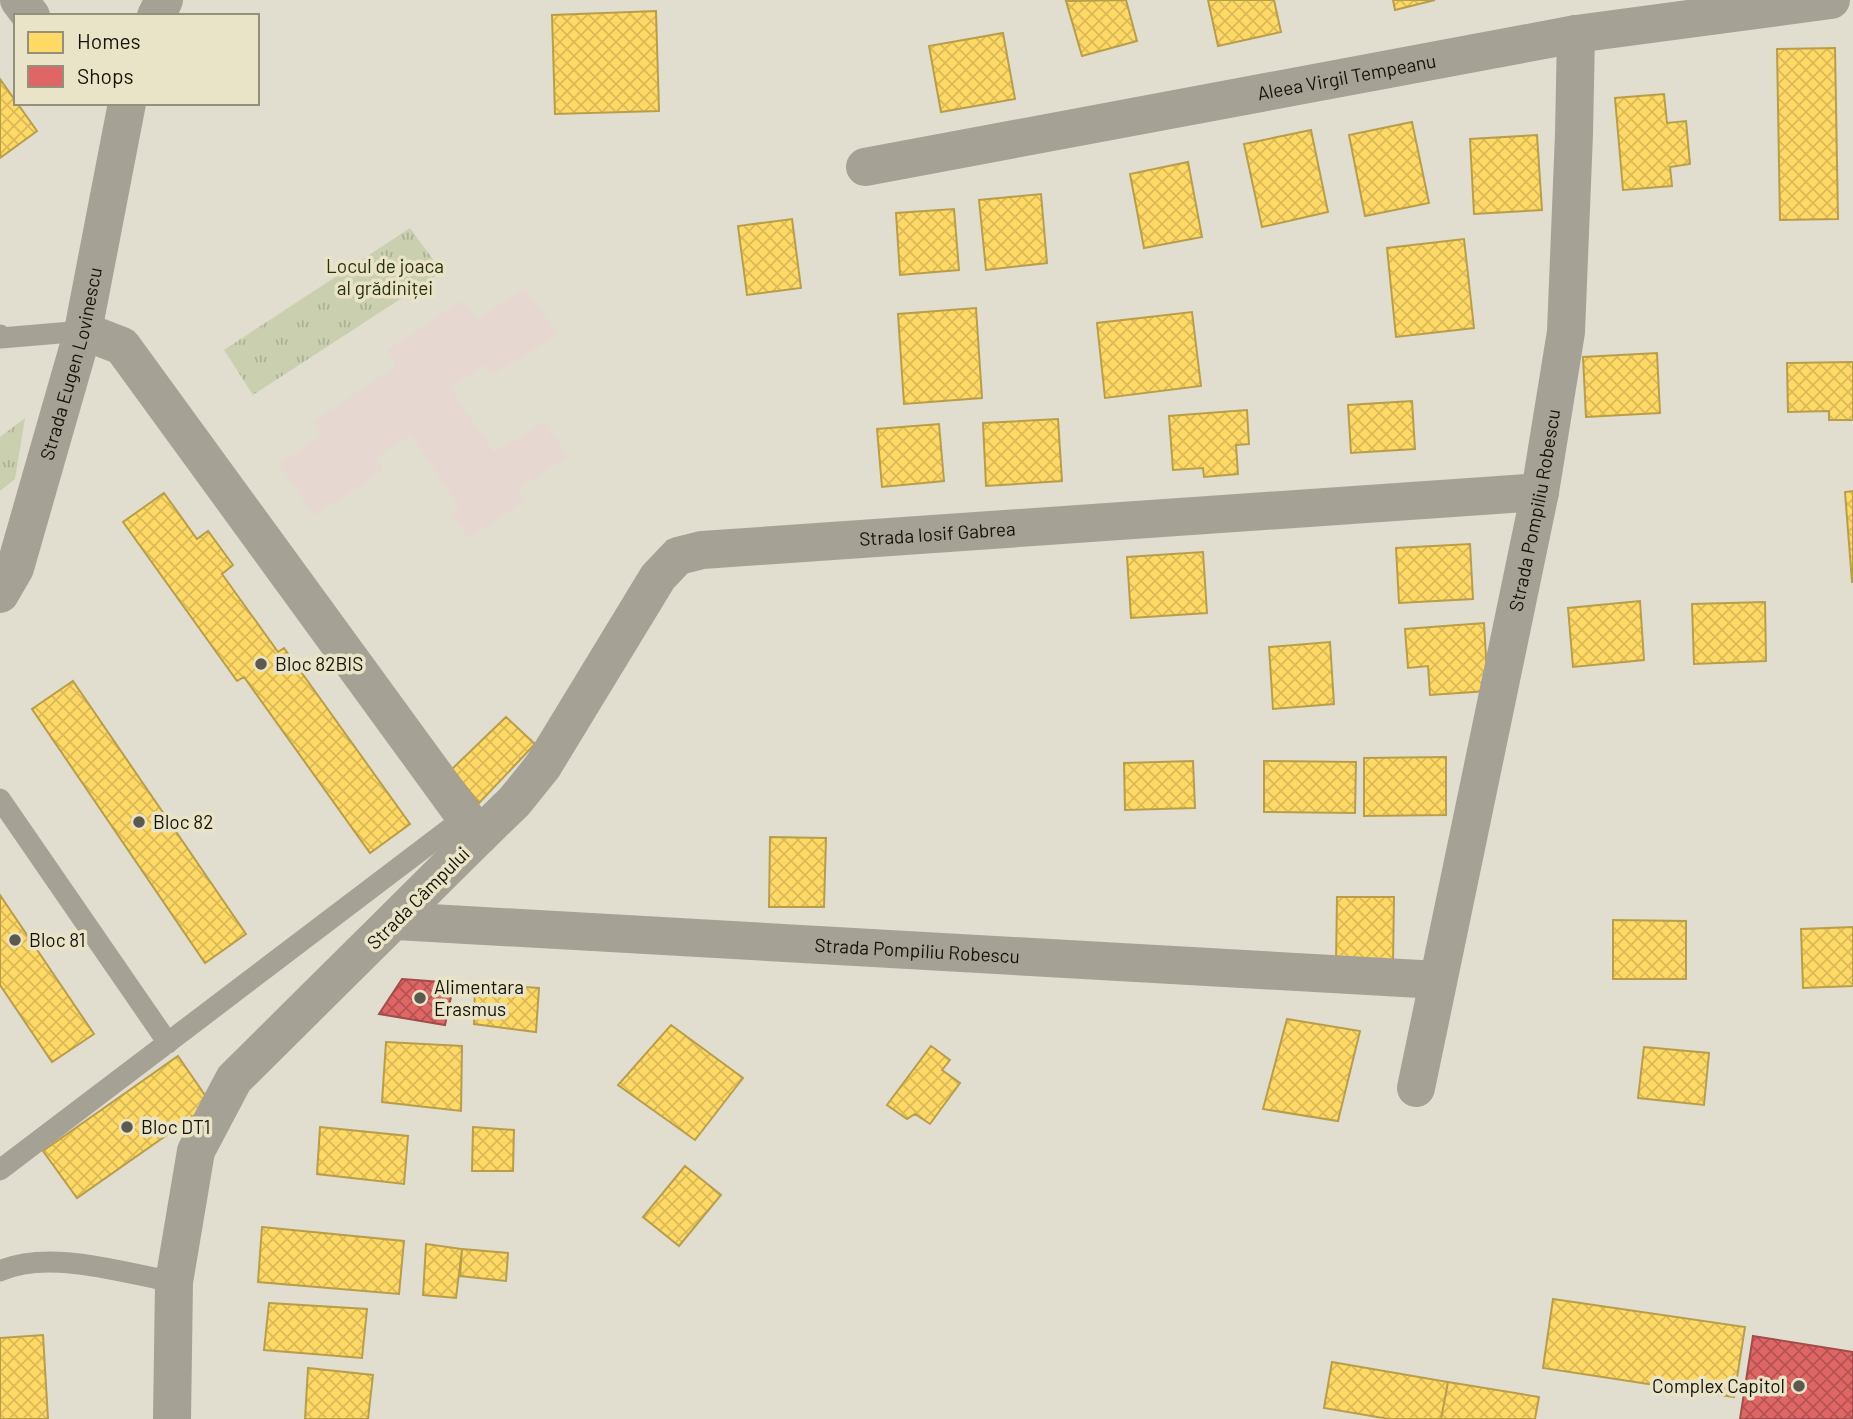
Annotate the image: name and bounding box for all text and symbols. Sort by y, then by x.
legend [14,14,259,105]
text: Homes [77,28,141,53]
street label: Aleea Virgil Tempeanu [1255,48,1438,104]
text: Shops [77,63,134,88]
park label: Locul de joaca al grădiniței [326,254,444,299]
street label: Strada Eugen Lovinescu [35,265,106,463]
street label: Strada Pompiliu Robescu [1504,407,1564,613]
street label: Strada Iosif Gabrea [858,516,1016,550]
place label: Bloc 82BIS [275,652,363,675]
marker: Bloc 82BIS [253,656,269,672]
place label: Bloc 82 [153,810,213,833]
marker: Bloc 82 [131,814,147,830]
street label: Strada Câmpului [362,842,474,954]
place label: Bloc 81 [29,928,85,951]
marker: Bloc 81 [7,932,23,948]
street label: Strada Pompiliu Robescu [814,933,1020,967]
place label: Alimentara Erasmus [434,975,524,1020]
marker: Alimentara Erasmus [412,990,428,1006]
place label: Bloc DT1 [141,1115,210,1138]
marker: Bloc DT1 [119,1119,135,1135]
place label: Complex Capitol [1652,1374,1785,1397]
marker: Complex Capitol [1791,1378,1807,1394]

